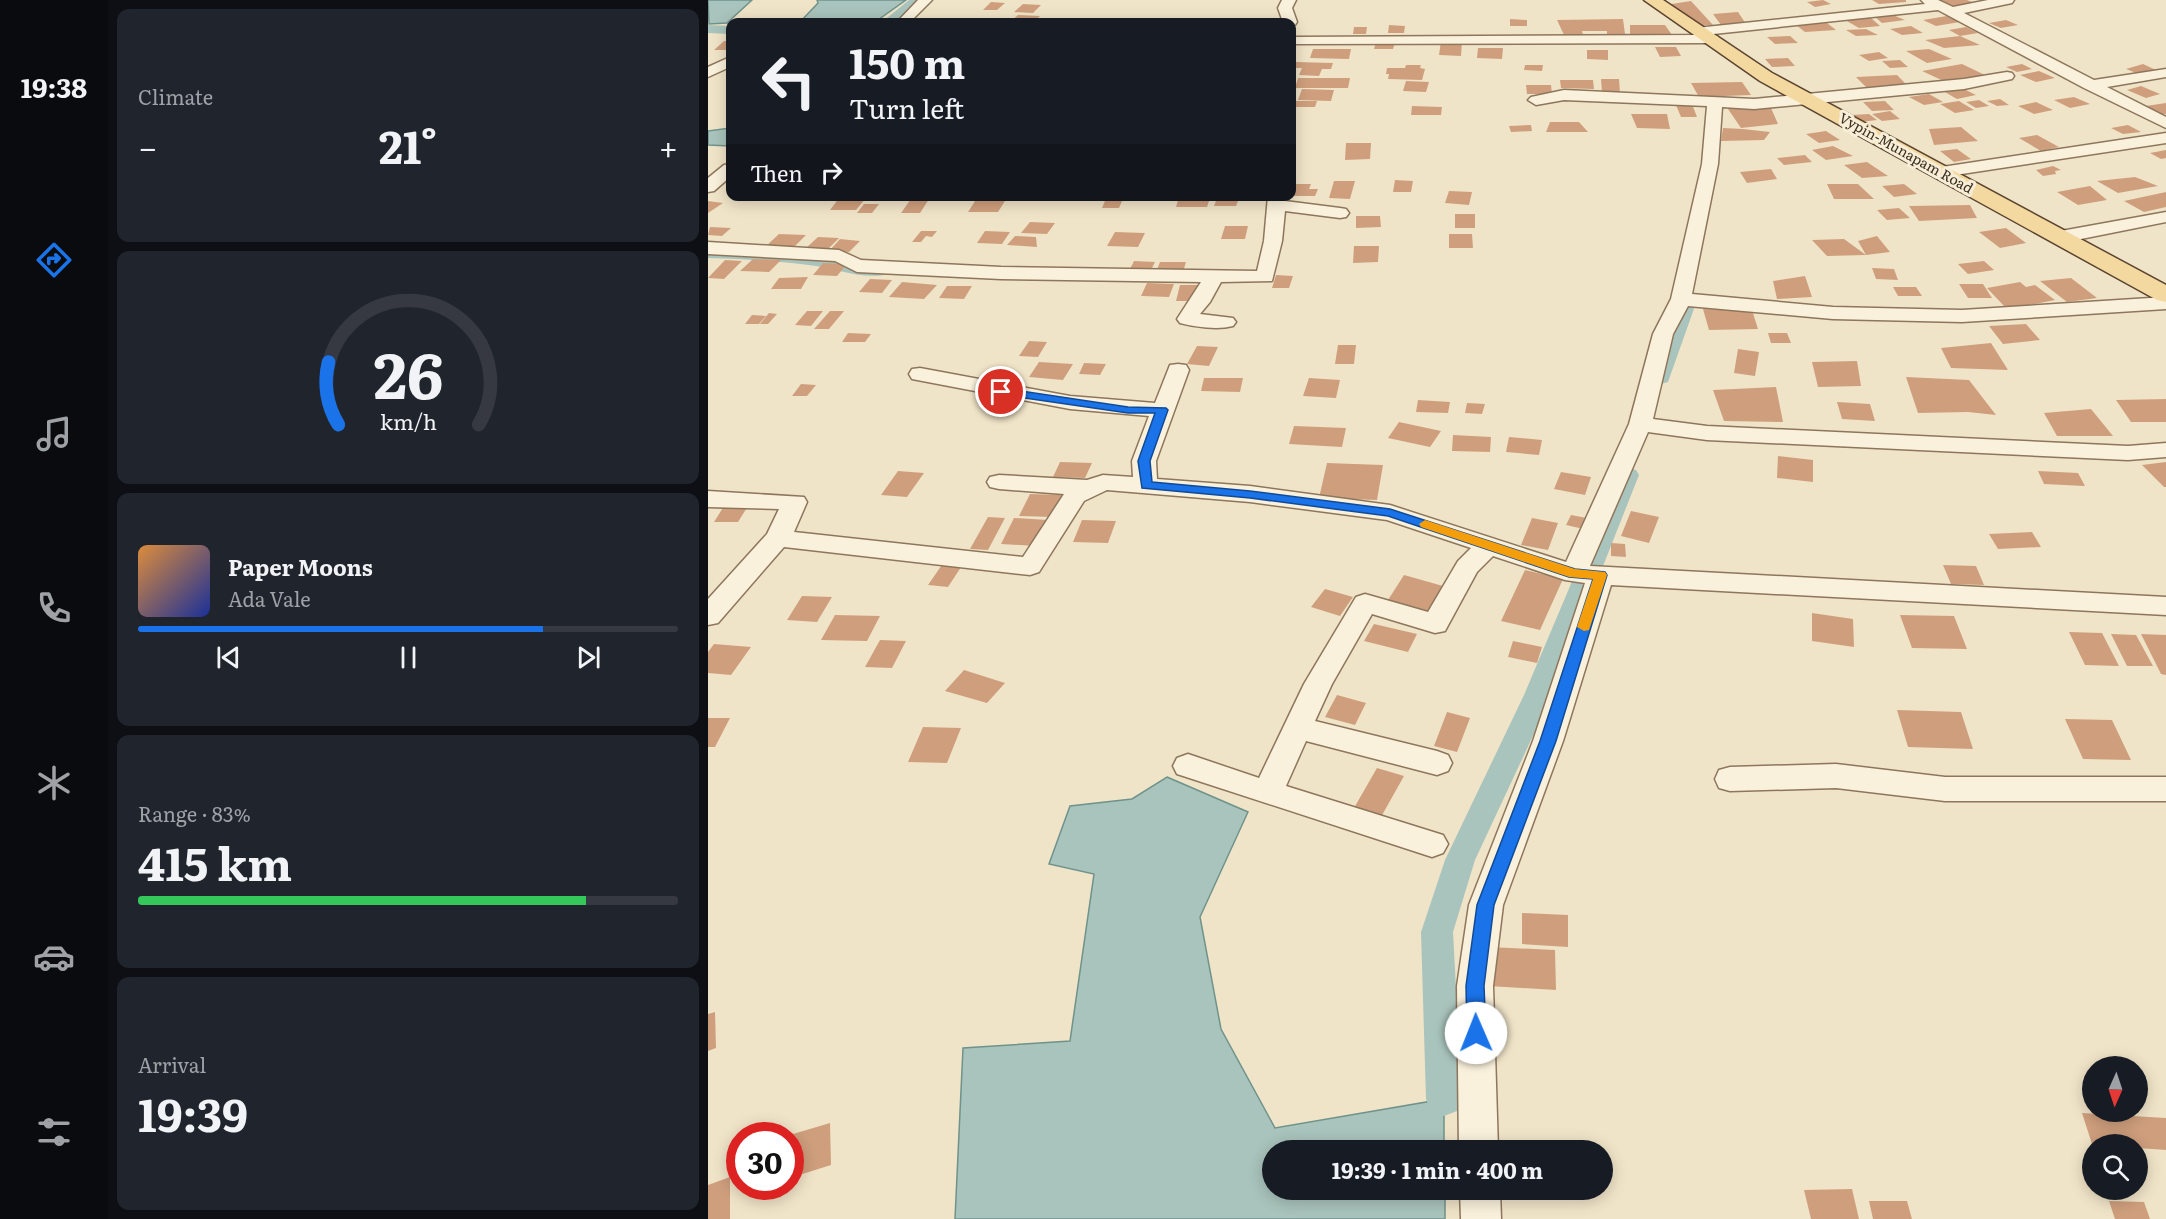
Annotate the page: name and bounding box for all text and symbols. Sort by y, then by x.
text: 150 m [849,30,965,92]
icon: left [750,42,828,120]
text: 19:38 [21,66,87,106]
text: Climate [138,81,213,111]
text: Turn left [849,87,964,127]
street label: Vypin-Munapam Road [1836,107,1977,198]
text: 21° [379,111,437,178]
text: − [138,121,157,170]
text: + [659,121,678,170]
text: Then [750,156,803,189]
icon: right [815,156,848,189]
icon: directions [33,239,75,281]
text: 26 [373,326,443,418]
pin [975,366,1026,417]
icon: arrive [984,375,1017,408]
text: km/h [379,405,437,437]
icon: music [33,413,75,455]
text: Paper Moons [228,550,373,583]
text: Ada Vale [228,583,311,613]
icon: phone [33,587,75,629]
icon: previous [212,641,245,674]
icon: pause [392,641,425,674]
icon: next [572,641,605,674]
icon: climate [33,762,75,804]
text: Range · 83% [138,798,251,828]
text: 415 km [138,828,292,895]
icon: car [33,936,75,978]
position arrow [1444,1001,1508,1065]
text: Arrival [138,1049,206,1079]
north arrow [2082,1056,2148,1122]
map controls [2082,1056,2148,1200]
text: 19:39 [138,1079,248,1146]
icon: filters [33,1111,75,1153]
speed limit sign: 30 [726,1122,804,1200]
button: search [2082,1134,2148,1200]
text: 19:39 · 1 min · 400 m [1332,1153,1543,1186]

